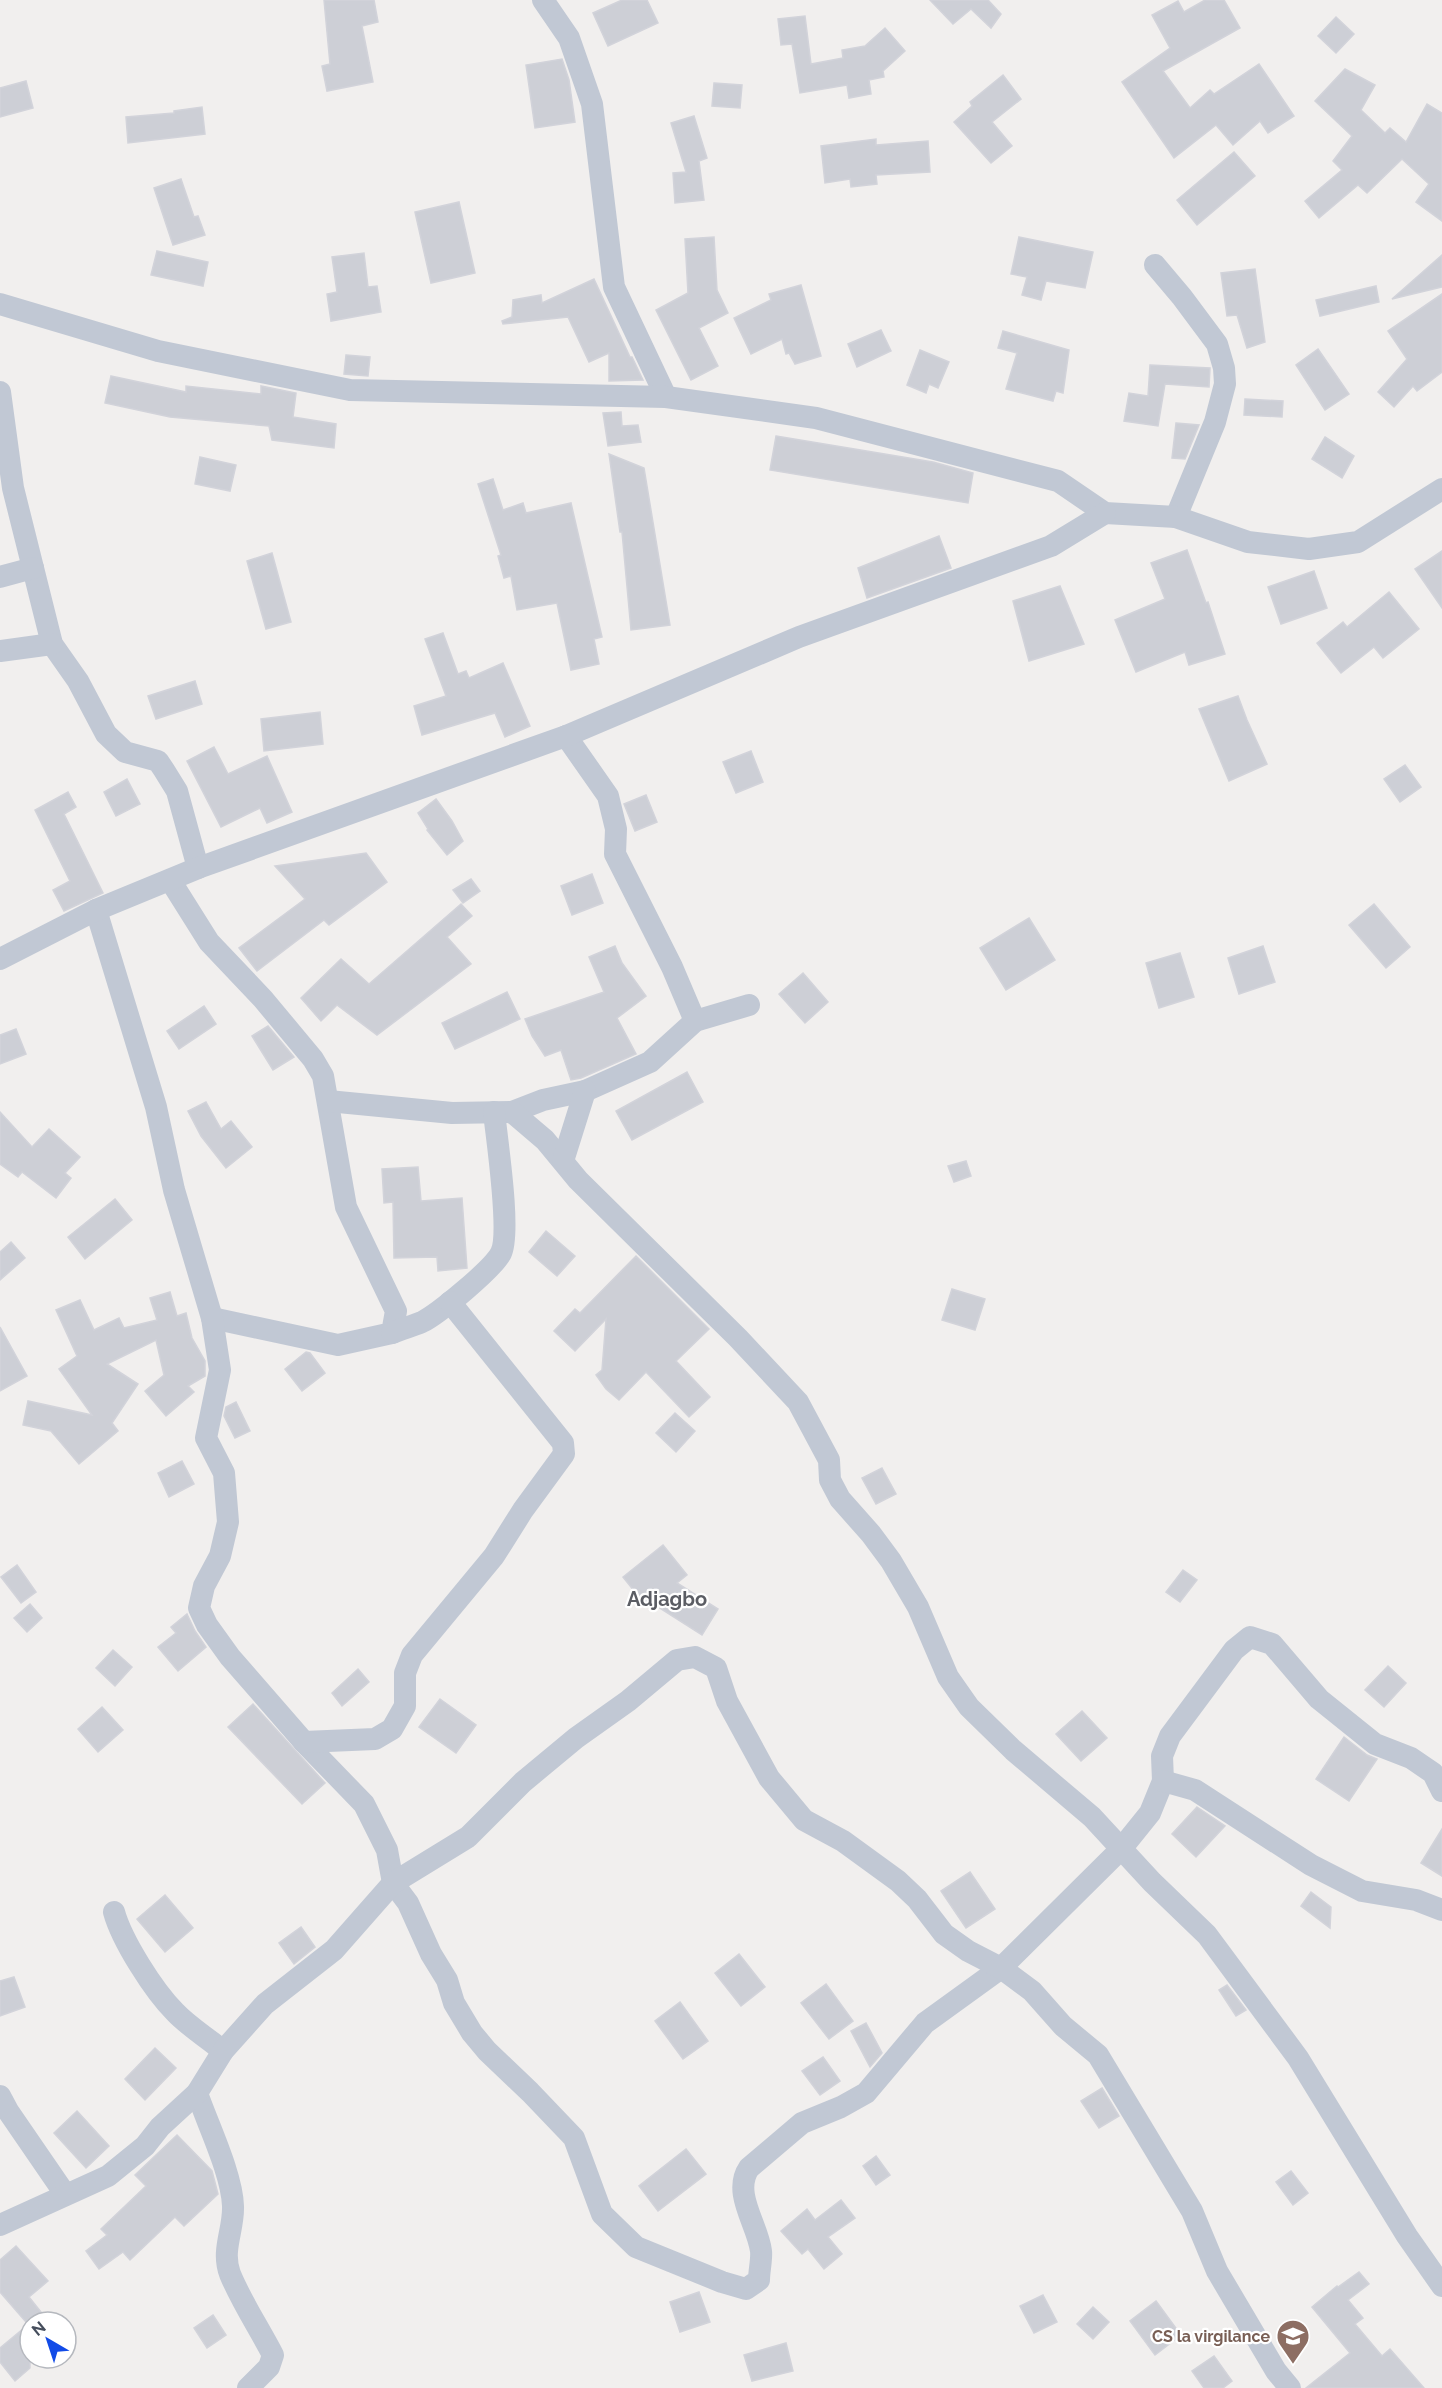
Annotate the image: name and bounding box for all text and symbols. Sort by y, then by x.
district label: Adjagbo [627,1587,707,1611]
north arrow [18,2310,78,2370]
text: N [28,2318,50,2340]
school or university icon: CS la virgilance [1275,2318,1311,2365]
place label: CS la virgilance [1152,2327,1270,2346]

